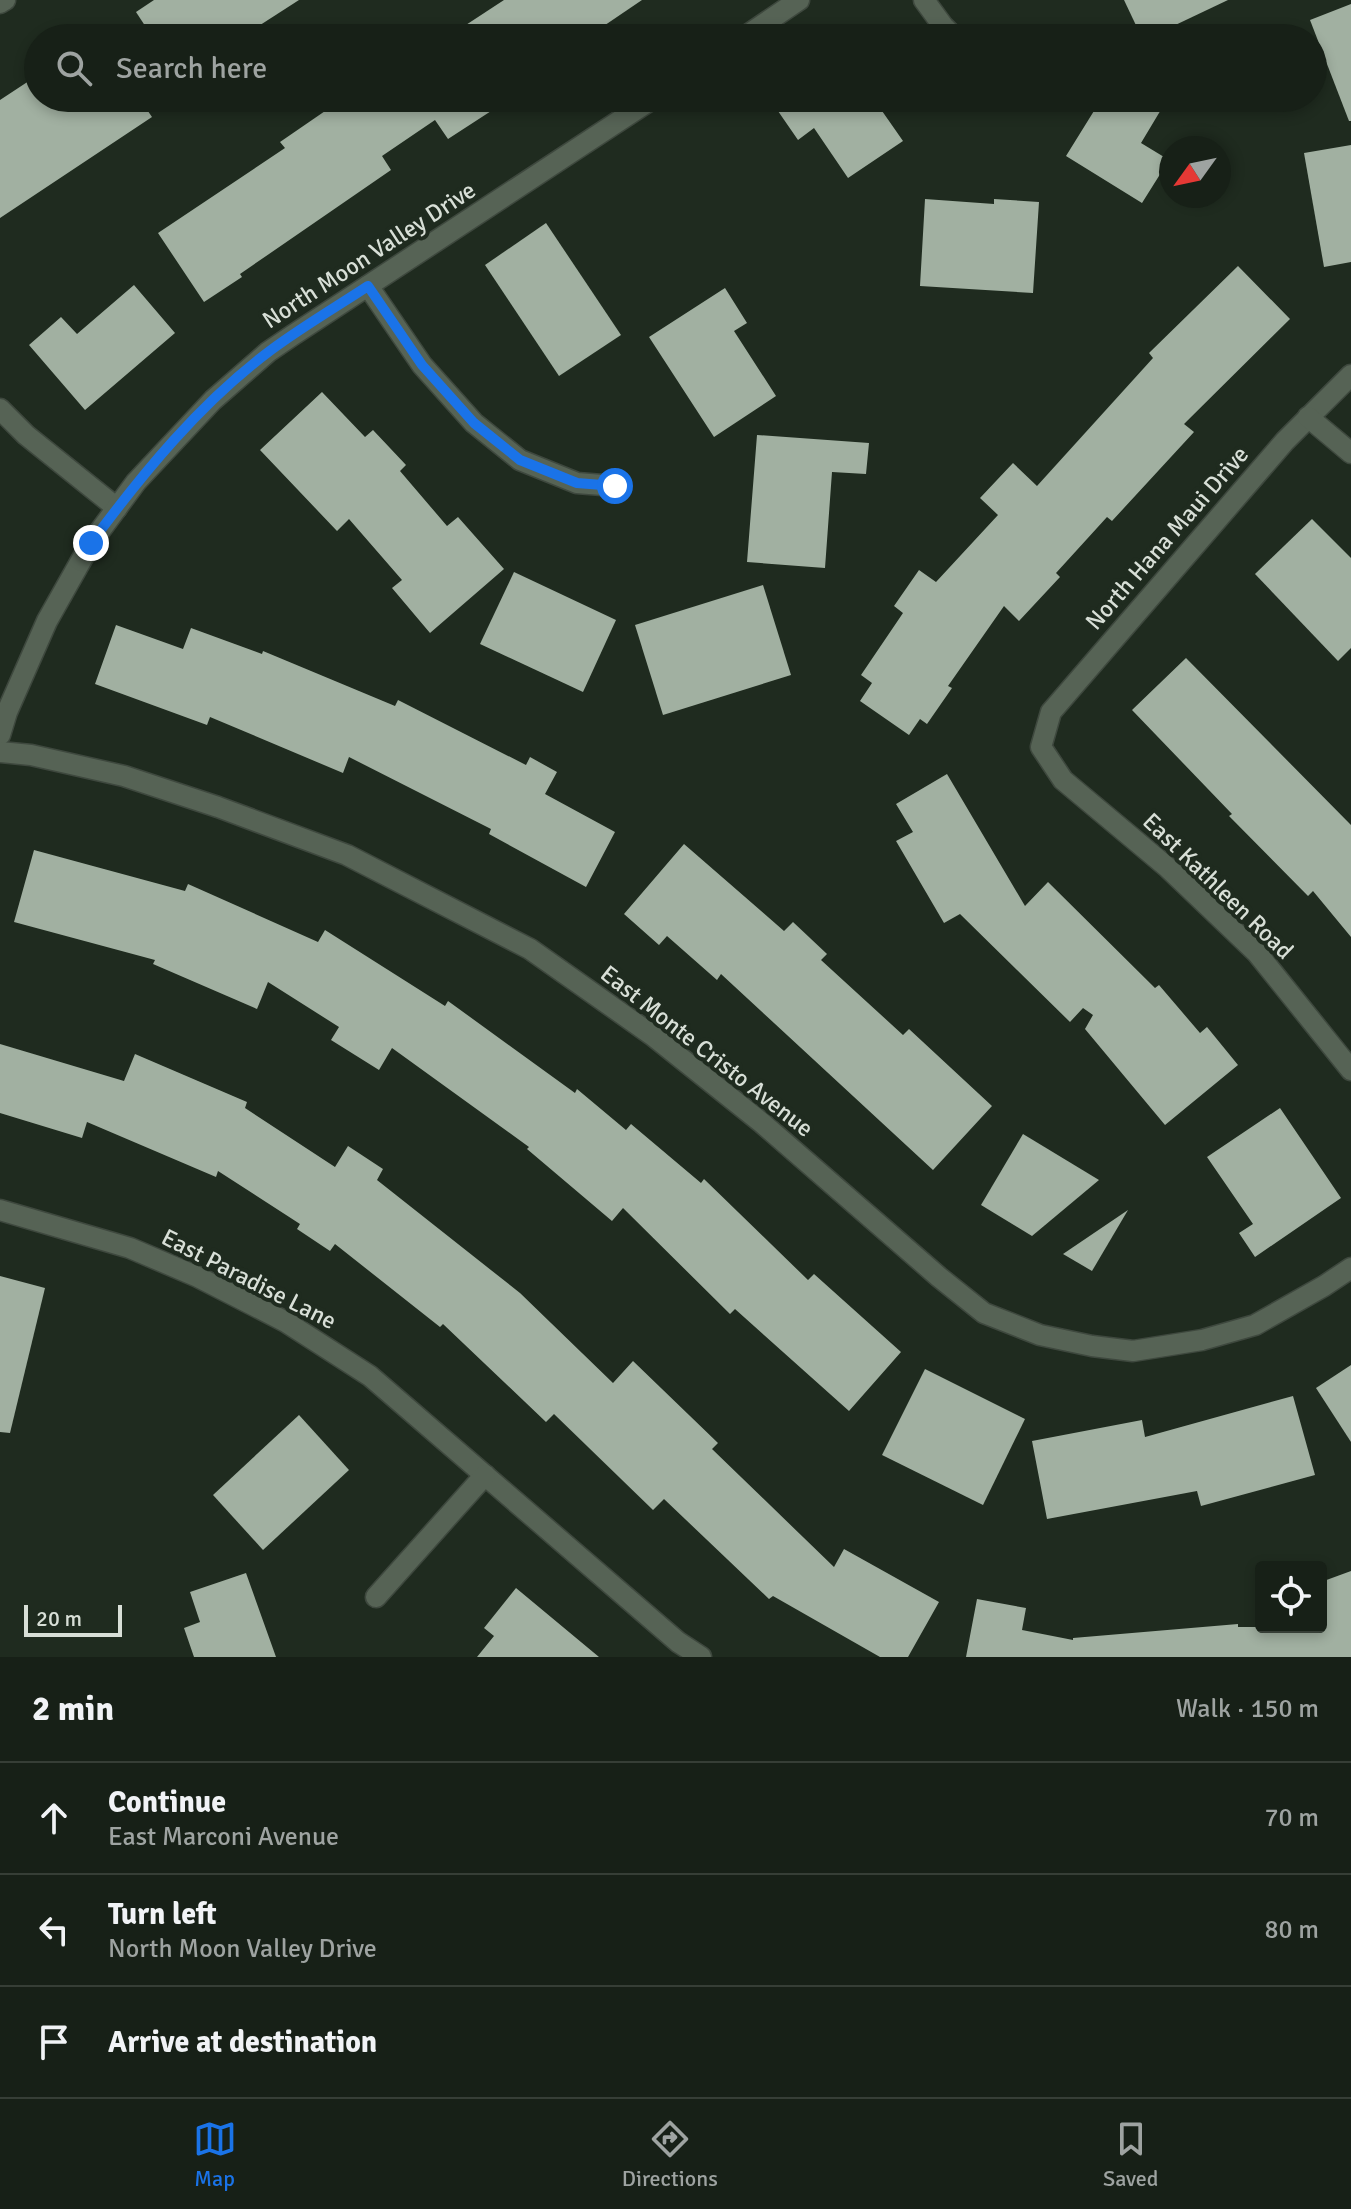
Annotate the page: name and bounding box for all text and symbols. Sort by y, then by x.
search box [24,24,1327,112]
icon: search [52,46,96,90]
text: Search here [116,50,267,87]
north arrow [1159,136,1231,208]
street label: North Moon Valley Drive [257,175,481,335]
street label: North Hana Maui Drive [1079,440,1255,636]
route start [597,468,633,504]
route end [73,525,109,561]
street label: East Kathleen Road [1136,806,1300,966]
street label: East Monte Cristo Avenue [595,959,819,1143]
street label: East Paradise Lane [157,1222,341,1336]
map controls [1255,1561,1327,1633]
button: locate [1255,1561,1327,1633]
scale bar [24,1601,122,1637]
text: 20 m [36,1605,82,1632]
text: 2 min [32,1688,114,1730]
text: Walk · 150 m [1176,1693,1319,1725]
text: Continue [108,1784,226,1821]
icon: ahead [32,1796,76,1840]
text: 70 m [1264,1802,1319,1834]
text: East Marconi Avenue [108,1821,339,1853]
text: Turn left [108,1896,217,1933]
icon: left [32,1908,76,1952]
text: 80 m [1264,1914,1319,1946]
text: North Moon Valley Drive [108,1933,377,1965]
icon: arrive [32,2020,76,2064]
text: Arrive at destination [108,2024,377,2061]
tab: Map [193,2117,237,2192]
tab: Directions [622,2117,718,2192]
tab: Saved [1103,2117,1158,2192]

